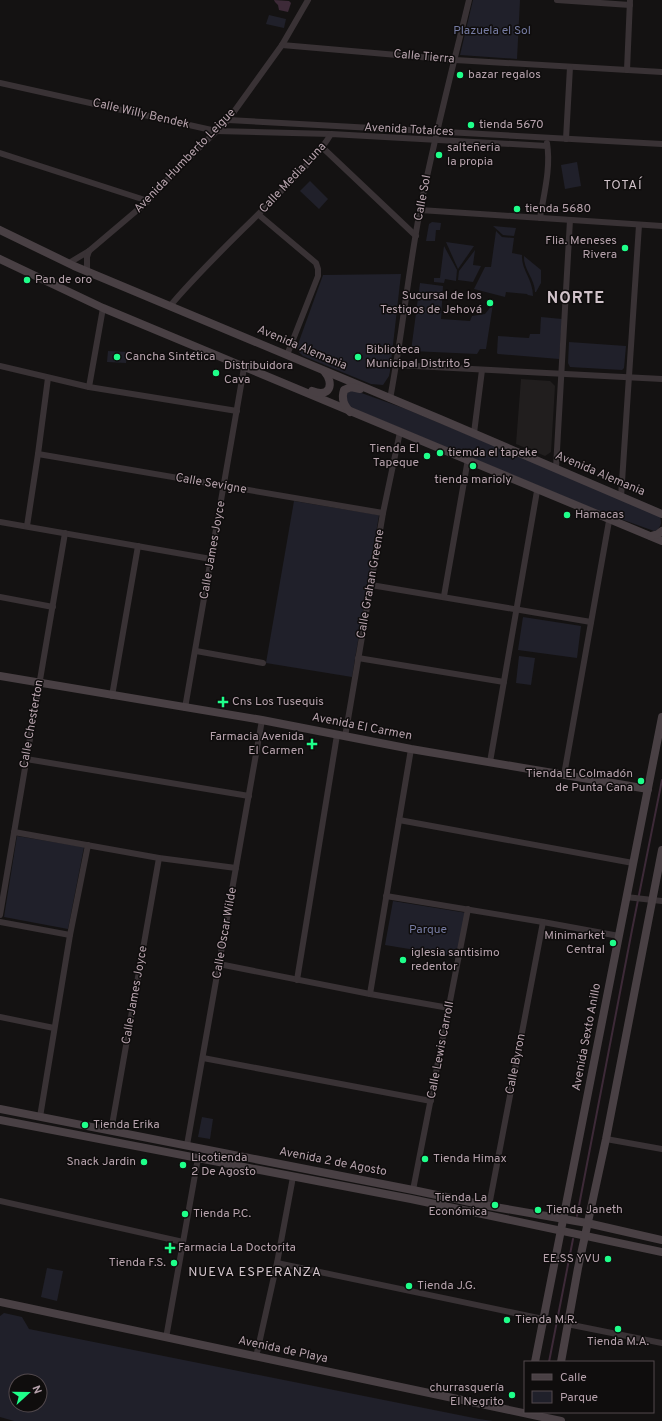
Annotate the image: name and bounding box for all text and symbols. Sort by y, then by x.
park label: Plazuela el Sol [453,23,531,39]
street label: Calle Tierra [393,46,455,68]
place label: bazar regalos [468,67,541,83]
marker: bazar regalos [455,70,465,80]
street label: Calle Willy Bendek [91,95,191,133]
street label: Avenida Humberto Leigue [131,105,239,217]
place label: tienda 5670 [479,117,544,133]
street label: Avenida Totaíces [364,120,454,140]
marker: tienda 5670 [466,120,476,130]
street label: Calle Media Luna [256,139,330,217]
place label: salteñeria la propia [447,140,500,170]
marker: salteñeria la propia [434,150,444,160]
street label: Calle Sol [411,174,435,222]
district label: TOTAÍ [603,176,643,194]
place label: tienda 5680 [525,201,591,217]
marker: tienda 5680 [512,204,522,214]
place label: Flia. Meneses Rivera [545,233,617,263]
marker: Flia. Meneses Rivera [620,243,630,253]
place label: Pan de oro [35,272,92,288]
marker: Pan de oro [22,275,32,285]
place label: Sucursal de los Testigos de Jehová [380,288,482,318]
district label: NORTE [547,289,605,309]
marker: Sucursal de los Testigos de Jehová [485,298,495,308]
street label: Avenida Alemania [255,322,349,374]
place label: Biblioteca Municipal Distrito 5 [366,342,470,372]
place label: Cancha Sintética [125,349,215,365]
marker: Cancha Sintética [112,352,122,362]
marker: Biblioteca Municipal Distrito 5 [353,352,363,362]
place label: Distribuidora Cava [224,358,293,388]
marker: Distribuidora Cava [211,368,221,378]
place label: Tienda El Tapeque [369,441,419,471]
place label: tiemda el tapeke [448,445,537,461]
marker: tiemda el tapeke [435,448,445,458]
street label: Avenida Alemania [553,448,647,500]
marker: Tienda El Tapeque [422,451,432,461]
marker: tienda marioly [468,461,478,471]
street label: Calle Sevigne [174,470,248,498]
place label: tienda marioly [434,472,512,488]
street label: Calle James Joyce [196,499,230,601]
place label: Hamacas [575,507,624,523]
marker: Hamacas [562,510,572,520]
street label: Calle Grahan Greene [354,528,388,640]
street label: Calle Chesterton [16,678,48,770]
place label: Cns Los Tusequis [232,694,324,710]
marker: Cns Los Tusequis [217,696,229,708]
street label: Avenida El Carmen [311,709,413,745]
place label: Farmacia Avenida El Carmen [210,729,304,759]
marker: Farmacia Avenida El Carmen [307,739,317,749]
place label: Tienda El Colmadón de Punta Cana [526,766,633,796]
marker: Tienda El Colmadón de Punta Cana [636,776,646,786]
street label: Calle Oscar Wilde [209,886,241,980]
park label: Parque [409,922,447,938]
place label: Minimarket Central [544,928,605,958]
marker: Minimarket Central [608,938,618,948]
street label: Calle James Joyce [118,944,152,1046]
place label: iglesia santisimo redentor [411,945,500,975]
marker: iglesia santisimo redentor [398,955,408,965]
street label: Avenida Sexto Anillo [569,981,605,1092]
street label: Calle Lewis Carroll [424,1000,458,1100]
street label: Calle Byron [502,1032,530,1096]
place label: Tienda Erika [93,1117,160,1133]
marker: Tienda Erika [80,1120,90,1130]
street label: Avenida 2 de Agosto [278,1144,389,1180]
place label: Licotienda 2 De Agosto [191,1150,256,1180]
place label: Tienda Himax [433,1151,507,1167]
place label: Snack Jardin [66,1154,136,1170]
marker: Tienda Himax [420,1154,430,1164]
marker: Snack Jardin [139,1157,149,1167]
marker: Licotienda 2 De Agosto [178,1160,188,1170]
place label: Tienda La Económica [428,1190,487,1220]
marker: Tienda La Económica [490,1200,500,1210]
place label: Tienda Janeth [546,1202,623,1218]
marker: Tienda Janeth [533,1205,543,1215]
place label: Tienda P.C. [193,1206,252,1222]
marker: Tienda P.C. [180,1209,190,1219]
place label: Farmacia La Doctorita [178,1240,296,1256]
marker: Farmacia La Doctorita [165,1243,175,1253]
place label: EE.SS YVU [543,1251,600,1267]
marker: EE.SS YVU [603,1254,613,1264]
place label: Tienda F.S. [109,1255,166,1271]
marker: Tienda F.S. [169,1258,179,1268]
district label: NUEVA ESPERANZA [188,1265,322,1281]
place label: Tienda J.G. [417,1278,476,1294]
marker: Tienda J.G. [404,1281,414,1291]
place label: Tienda M.R. [515,1312,578,1328]
marker: Tienda M.R. [502,1315,512,1325]
marker: Tienda M.A. [613,1324,623,1334]
street label: Avenida de Playa [237,1333,329,1367]
place label: Tienda M.A. [587,1334,650,1350]
legend [524,1361,654,1413]
text: Calle [560,1370,587,1386]
north arrow [8,1373,48,1413]
place label: churrasquería El Negrito [429,1380,504,1410]
text: N [28,1384,44,1396]
marker: churrasquería El Negrito [507,1390,517,1400]
text: Parque [560,1390,598,1406]

